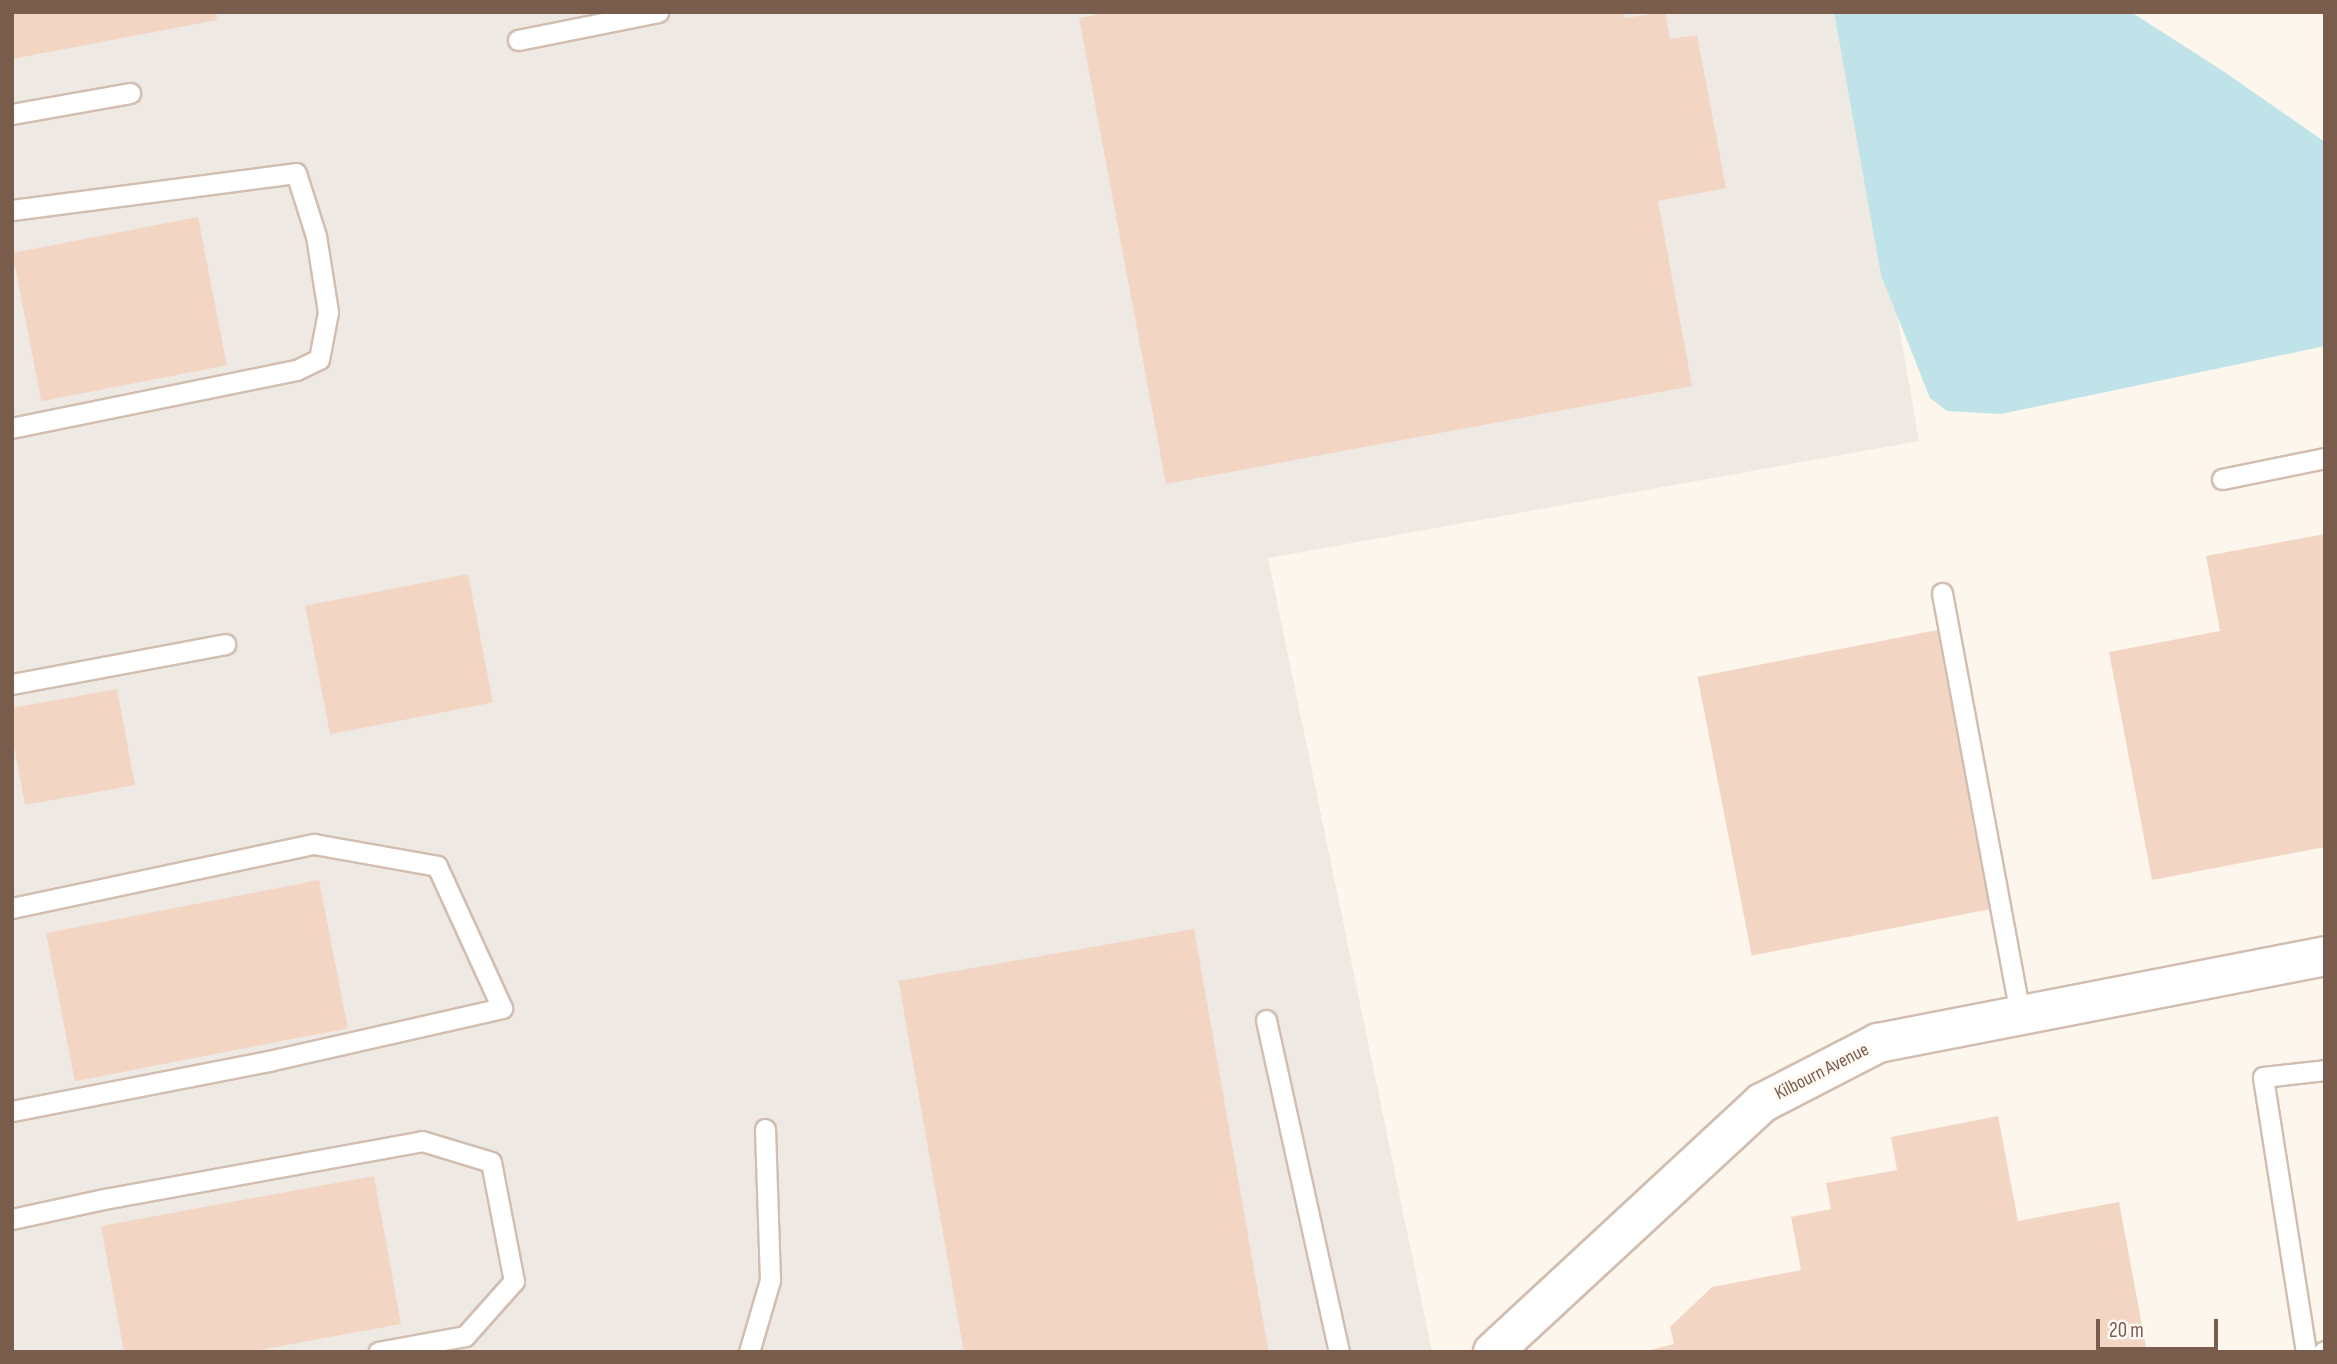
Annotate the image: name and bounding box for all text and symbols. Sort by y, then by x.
street label: Kilbourn Avenue [1771,1039,1873,1105]
scale bar [2099,1304,2222,1348]
text: 20 m [2109,1318,2144,1343]

